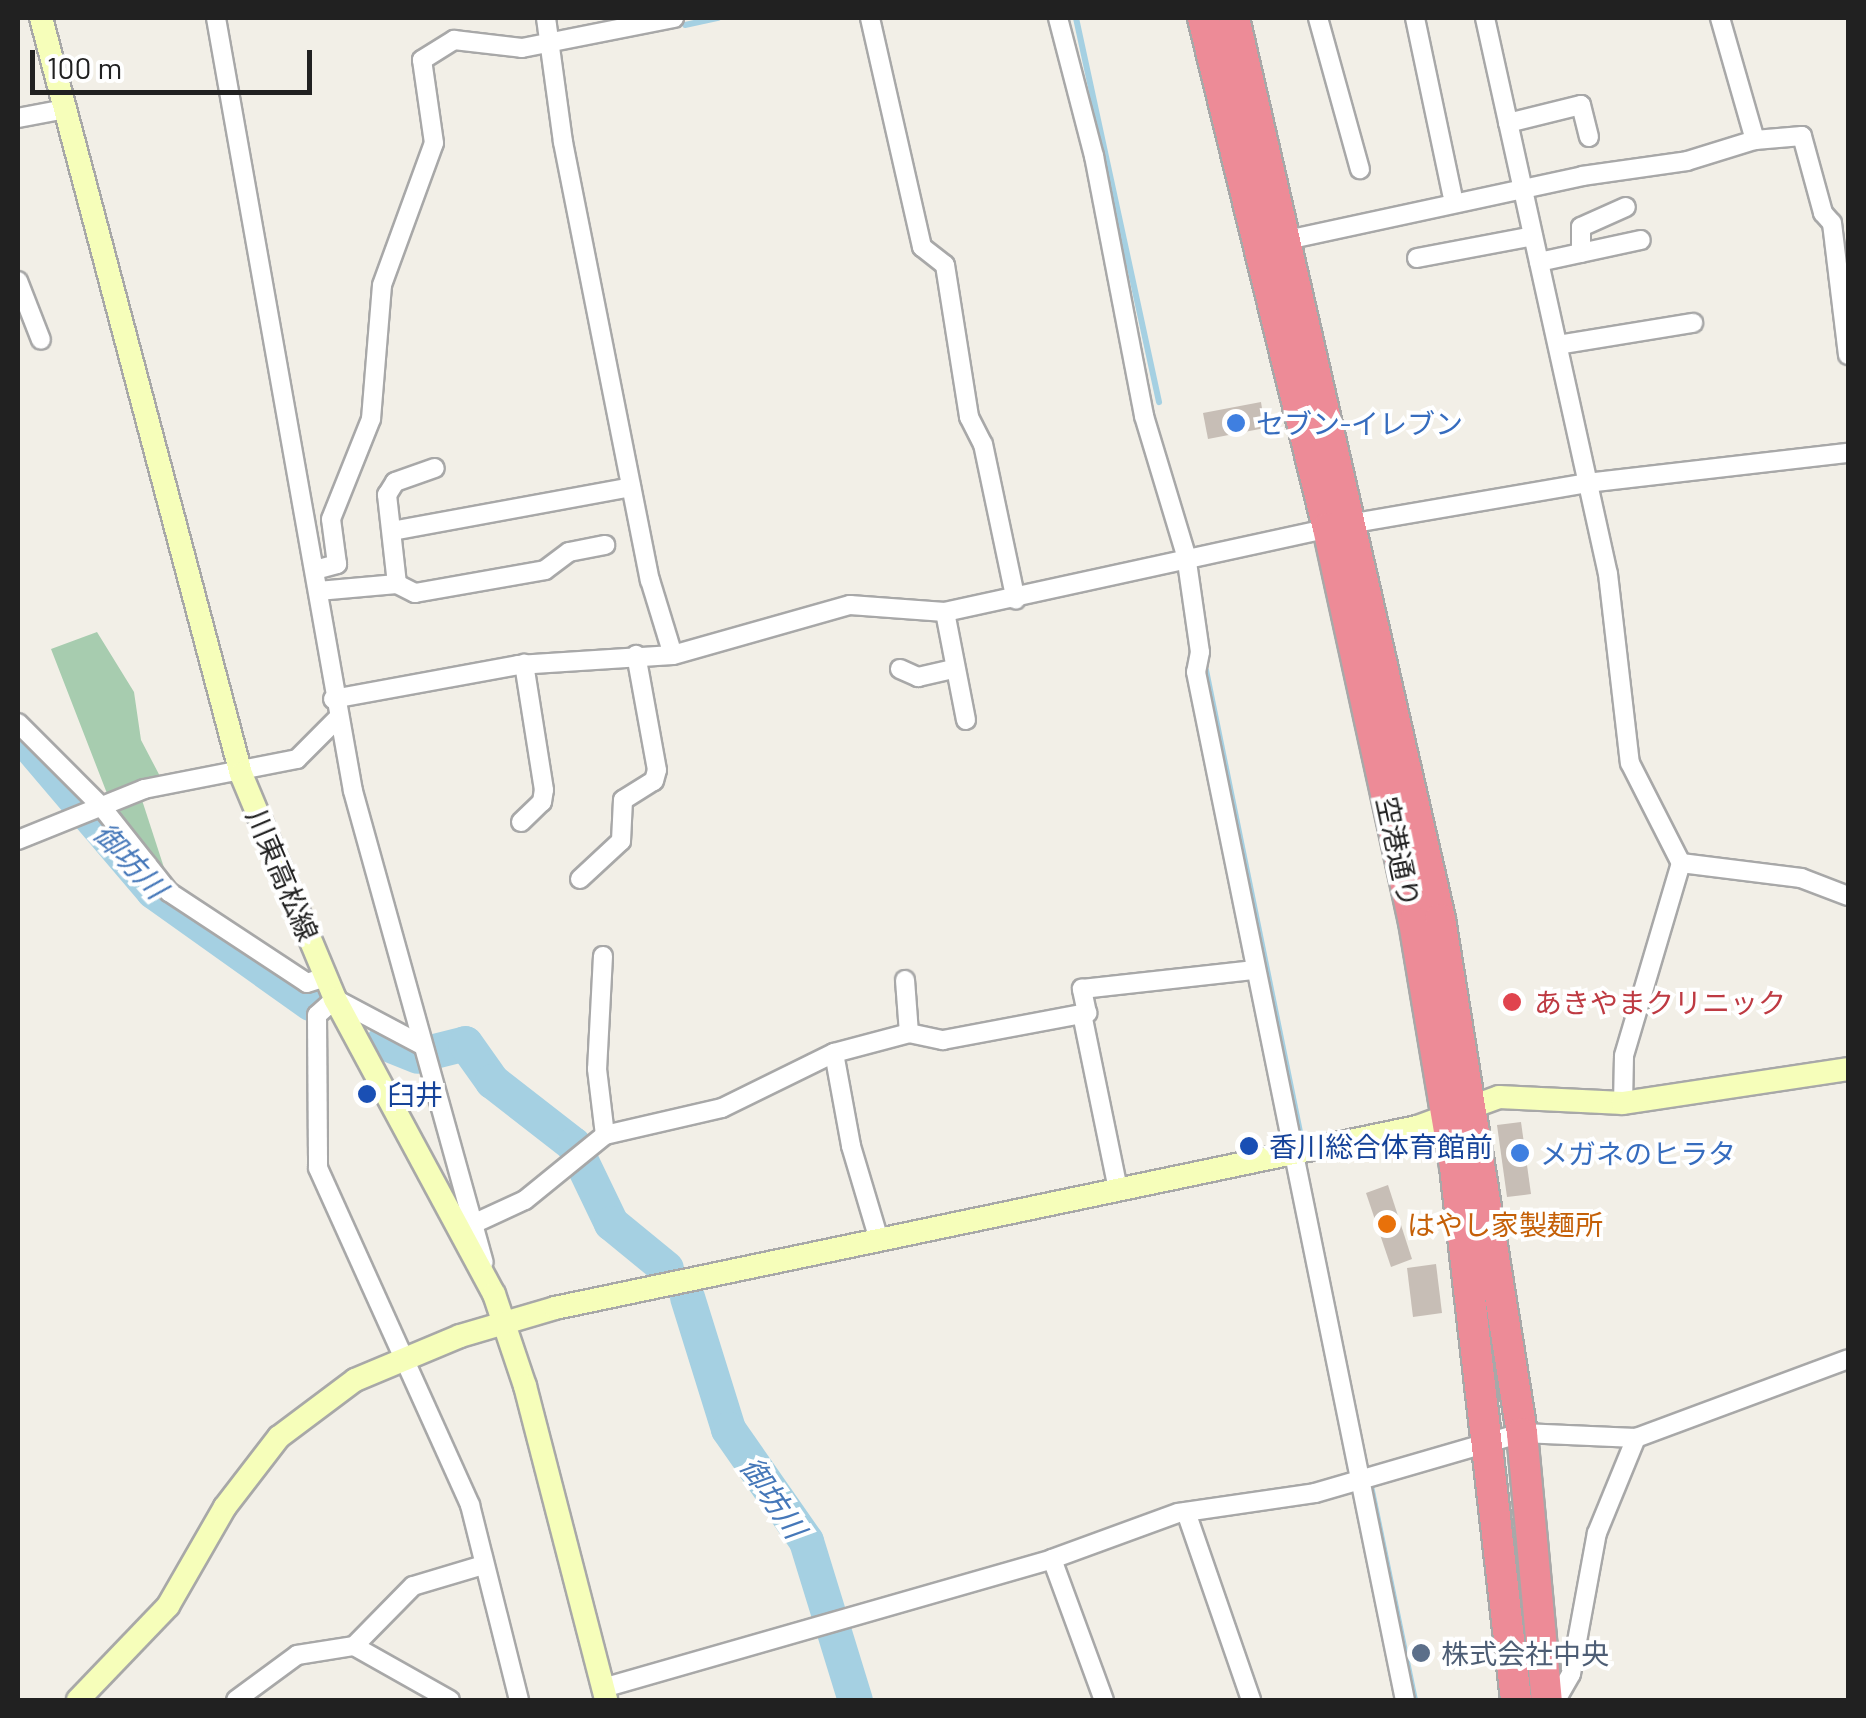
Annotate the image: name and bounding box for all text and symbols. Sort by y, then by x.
scale bar [35,30,318,92]
text: 100 m [47,49,122,85]
place label: セブン-イレブン [1256,406,1463,440]
marker: セブン-イレブン [1225,412,1247,434]
street label: 空港通り [1371,794,1427,910]
street label: 川東高松線 [240,804,326,946]
water label: 御坊川 [87,815,175,905]
place label: あきやまクリニック [1534,985,1786,1019]
marker: あきやまクリニック [1499,989,1525,1015]
place label: 臼井 [387,1077,443,1111]
marker: 臼井 [356,1083,378,1105]
place label: 香川総合体育館前 [1269,1129,1493,1163]
marker: 香川総合体育館前 [1238,1135,1260,1157]
place label: メガネのヒラタ [1540,1136,1736,1170]
marker: メガネのヒラタ [1509,1142,1531,1164]
place label: はやし家製麺所 [1407,1207,1603,1241]
marker: はやし家製麺所 [1376,1213,1398,1235]
water label: 御坊川 [734,1450,814,1544]
place label: 株式会社中央 [1441,1636,1609,1670]
marker: 株式会社中央 [1410,1642,1432,1664]

